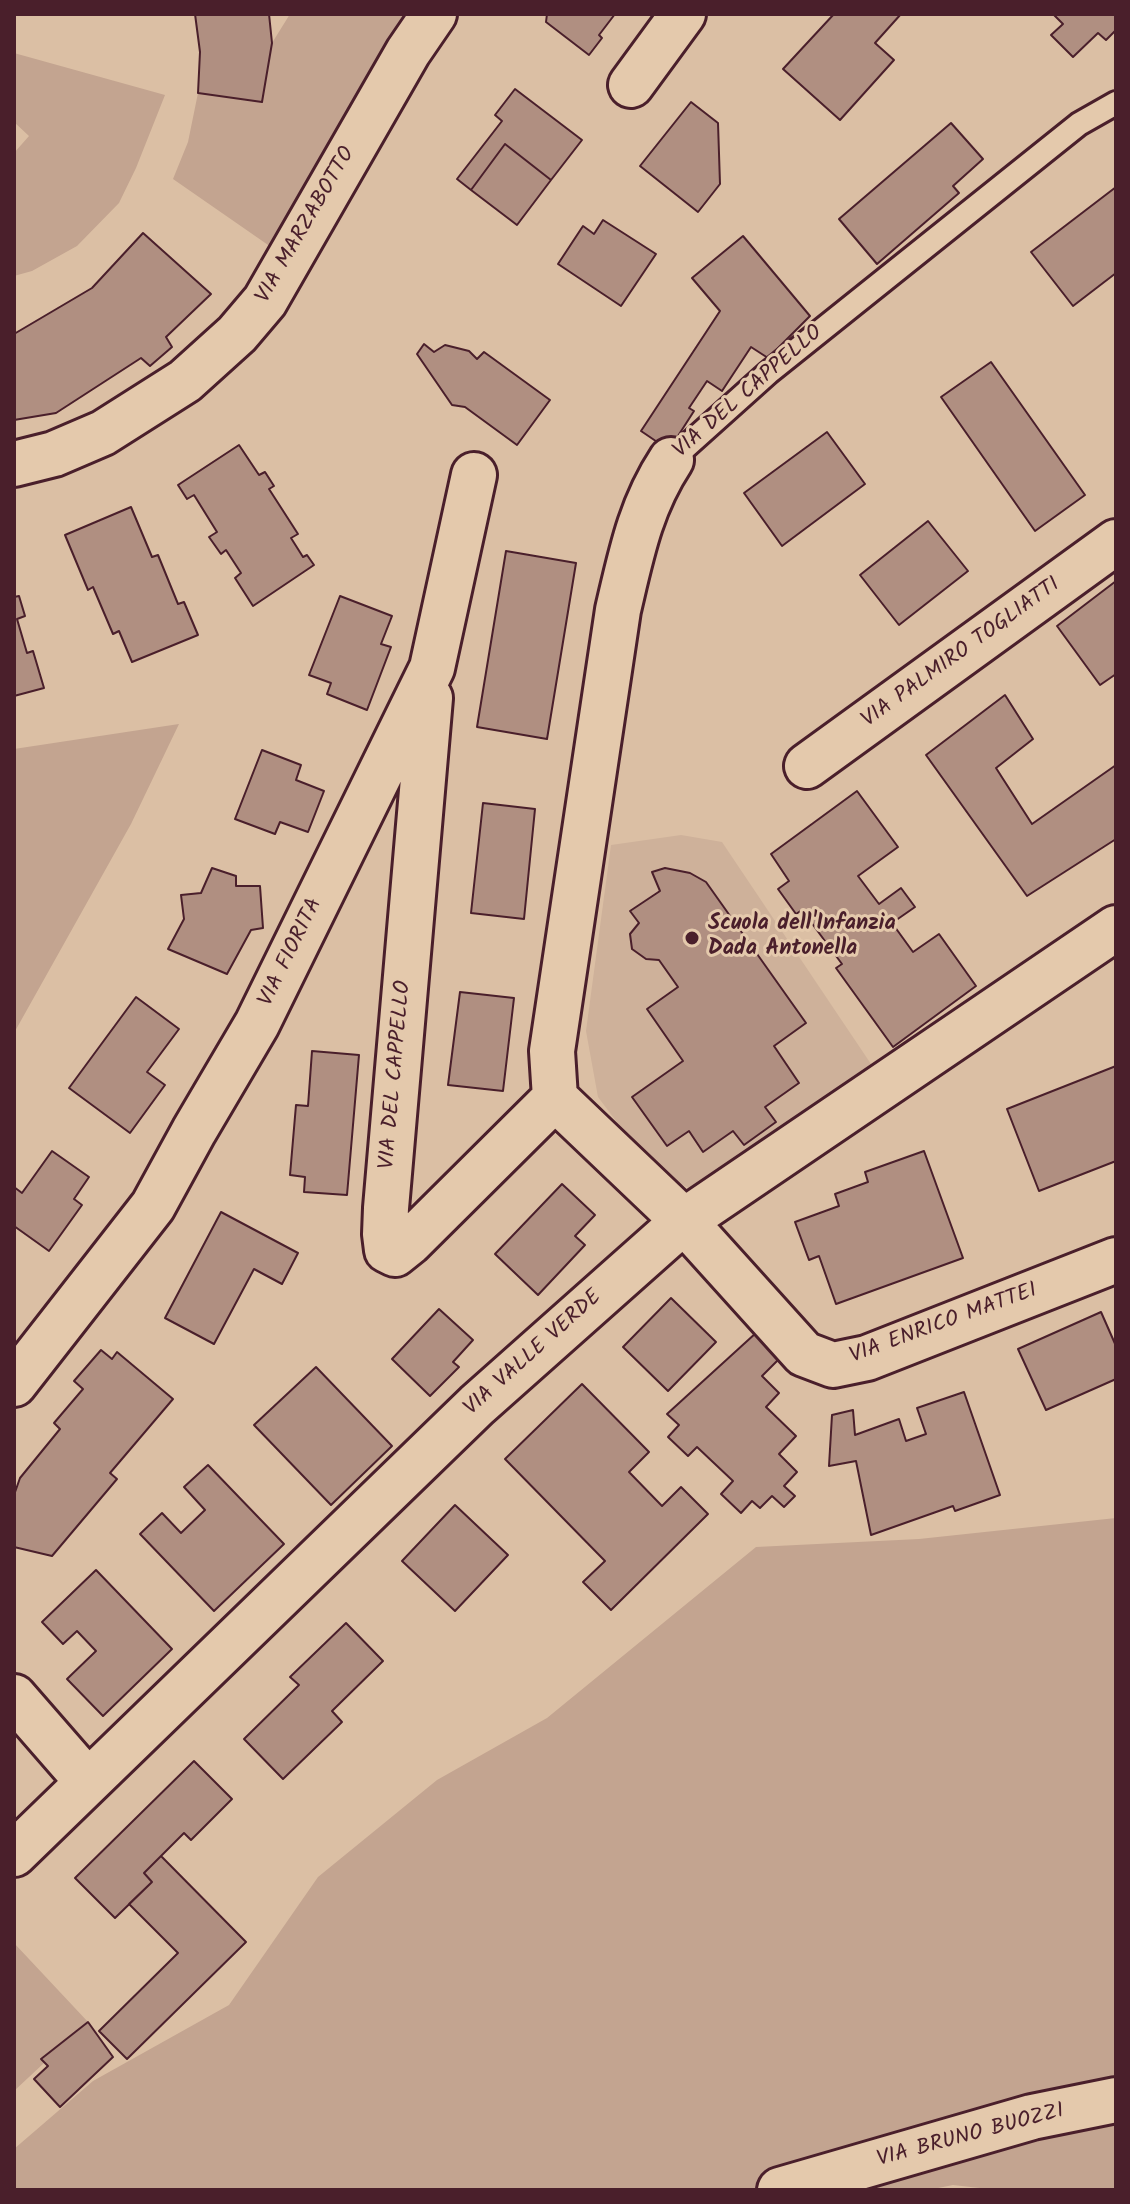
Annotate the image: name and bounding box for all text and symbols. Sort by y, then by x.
street label: VIA MARZABOTTO [252,143,362,309]
street label: VIA DEL CAPPELLO [669,321,829,465]
street label: VIA PALMIRO TOGLIATTI [858,573,1066,735]
street label: VIA FIORITA [254,894,330,1012]
place label: Scuola dell'Infanzia Dada Antonella [708,912,896,964]
marker: Scuola dell'Infanzia Dada Antonella [683,929,701,947]
street label: VIA DEL CAPPELLO [376,979,418,1171]
street label: VIA ENRICO MATTEI [847,1279,1041,1371]
street label: VIA VALLE VERDE [460,1285,608,1423]
street label: VIA BRUNO BUOZZI [875,2099,1067,2175]

